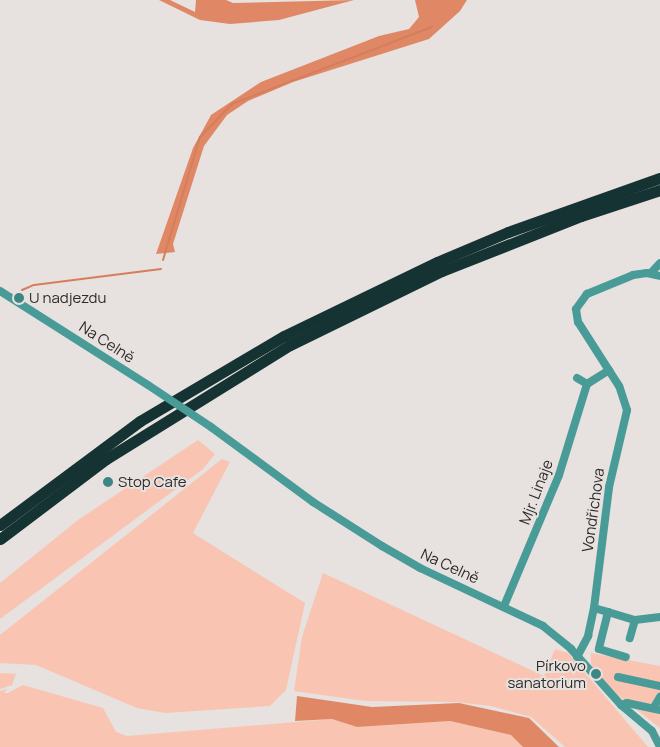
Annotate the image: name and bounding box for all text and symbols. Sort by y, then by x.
place label: U nadjezdu [29,289,106,307]
marker: U nadjezdu [13,292,25,304]
street label: Na Celně [76,317,138,367]
street label: Mjr. Linaje [515,457,557,527]
street label: Vondřichova [578,467,608,553]
place label: Stop Cafe [118,473,187,491]
marker: Stop Cafe [102,476,114,488]
street label: Na Celně [418,545,482,587]
place label: Pírkovo sanatorium [507,656,586,691]
marker: Pírkovo sanatorium [590,668,602,680]

